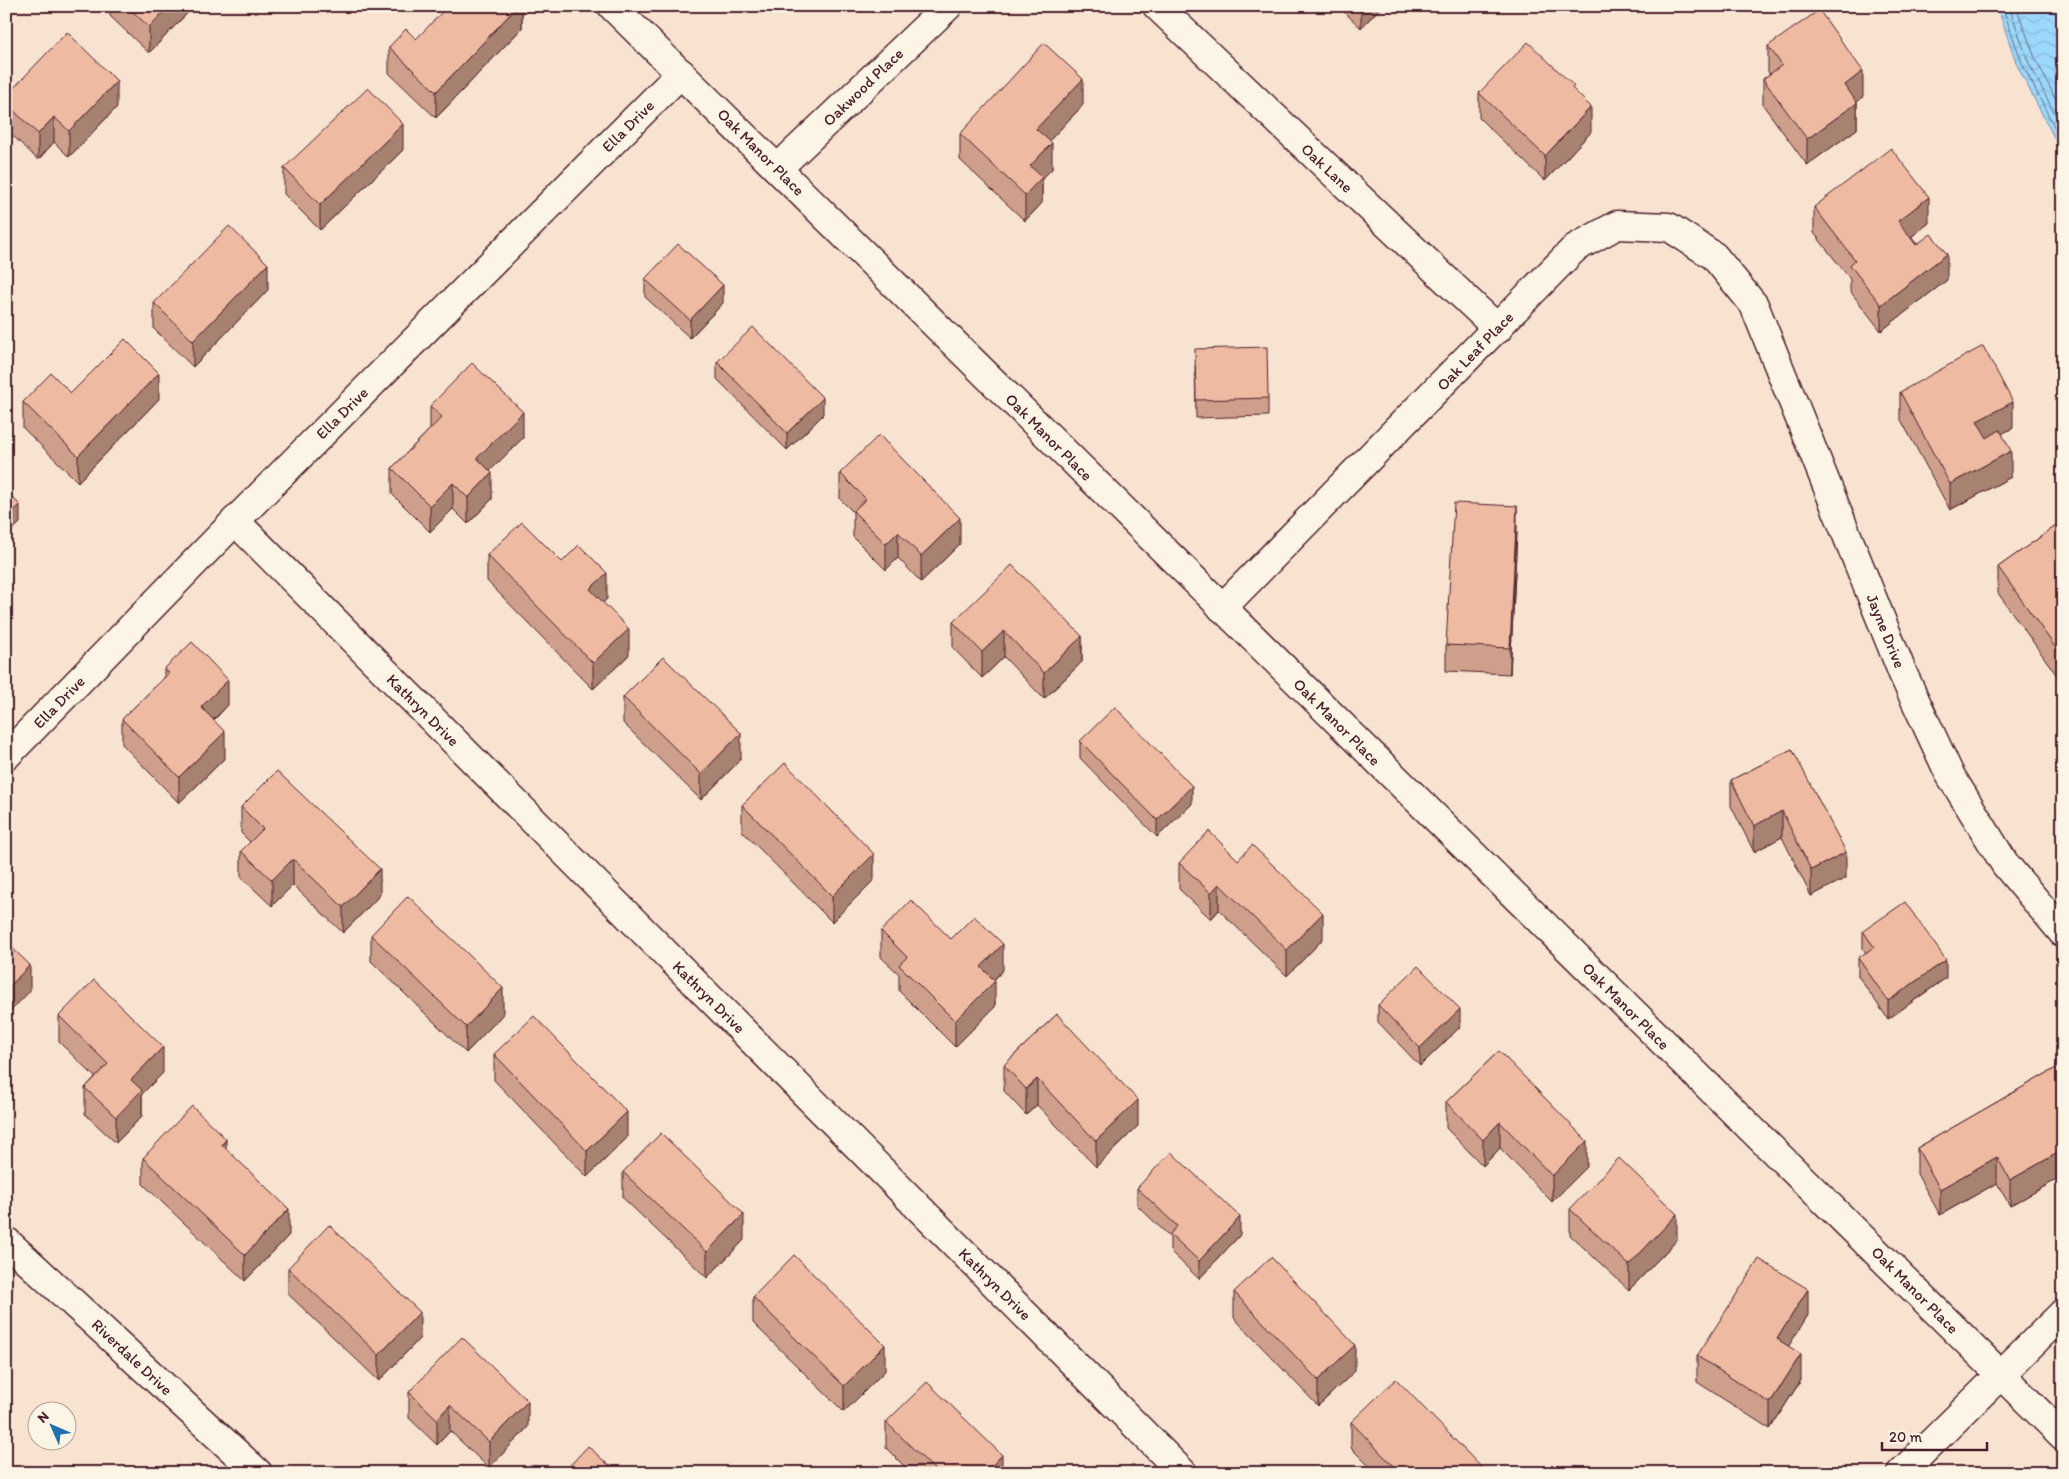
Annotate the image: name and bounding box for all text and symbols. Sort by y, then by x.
street label: Oakwood Place [819,44,907,130]
street label: Ella Drive [598,96,658,156]
street label: Oak Manor Place [713,104,809,200]
street label: Oak Lane [1297,139,1357,197]
street label: Oak Leaf Place [1433,308,1517,394]
street label: Ella Drive [312,383,372,443]
street label: Oak Manor Place [1001,389,1097,485]
street label: Jayne Drive [1862,591,1910,671]
street label: Kathryn Drive [383,670,463,750]
street label: Ella Drive [29,671,89,732]
street label: Oak Manor Place [1289,674,1385,770]
street label: Kathryn Drive [669,957,749,1037]
street label: Oak Manor Place [1578,958,1674,1054]
street label: Oak Manor Place [1867,1242,1963,1338]
street label: Kathryn Drive [955,1244,1035,1324]
street label: Riverdale Drive [88,1315,176,1399]
north arrow [28,1402,78,1452]
text: N [34,1408,53,1427]
scale bar [1882,1419,1986,1451]
text: 20 m [1889,1428,1923,1446]

